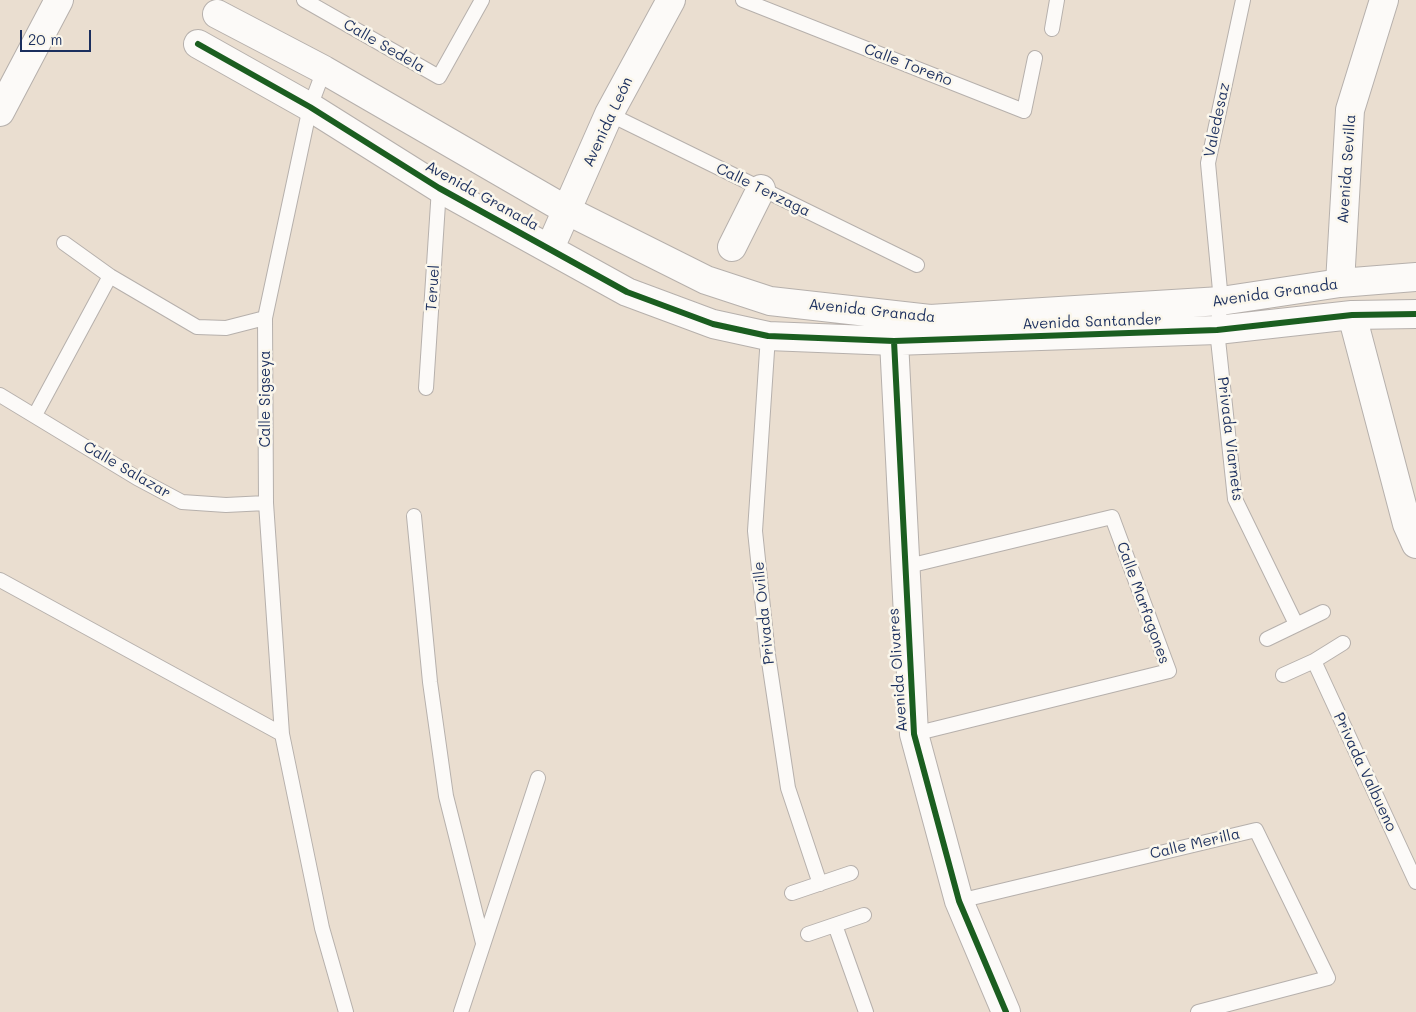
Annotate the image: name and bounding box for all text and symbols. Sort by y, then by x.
street label: Calle Sedela [340,15,428,77]
scale bar [22,20,94,52]
text: 20 m [28,29,62,49]
street label: Calle Toreño [861,40,955,90]
street label: Avenida León [579,74,637,170]
street label: Valedesaz [1200,81,1234,159]
street label: Avenida Sevilla [1334,114,1360,224]
street label: Avenida Granada [422,157,542,235]
street label: Calle Terzaga [713,159,813,221]
street label: Teruel [422,264,444,312]
street label: Avenida Granada [1211,275,1339,311]
street label: Avenida Granada [808,295,936,327]
street label: Avenida Santander [1022,311,1162,333]
street label: Calle Sigseya [256,350,274,448]
street label: Privada Viarnets [1213,376,1247,502]
street label: Calle Salazar [80,438,174,502]
street label: Calle Marfagones [1113,540,1173,666]
street label: Privada Oville [750,561,778,665]
street label: Avenida Olivares [885,607,911,733]
street label: Privada Valbueno [1330,710,1400,834]
street label: Calle Merilla [1148,825,1242,863]

